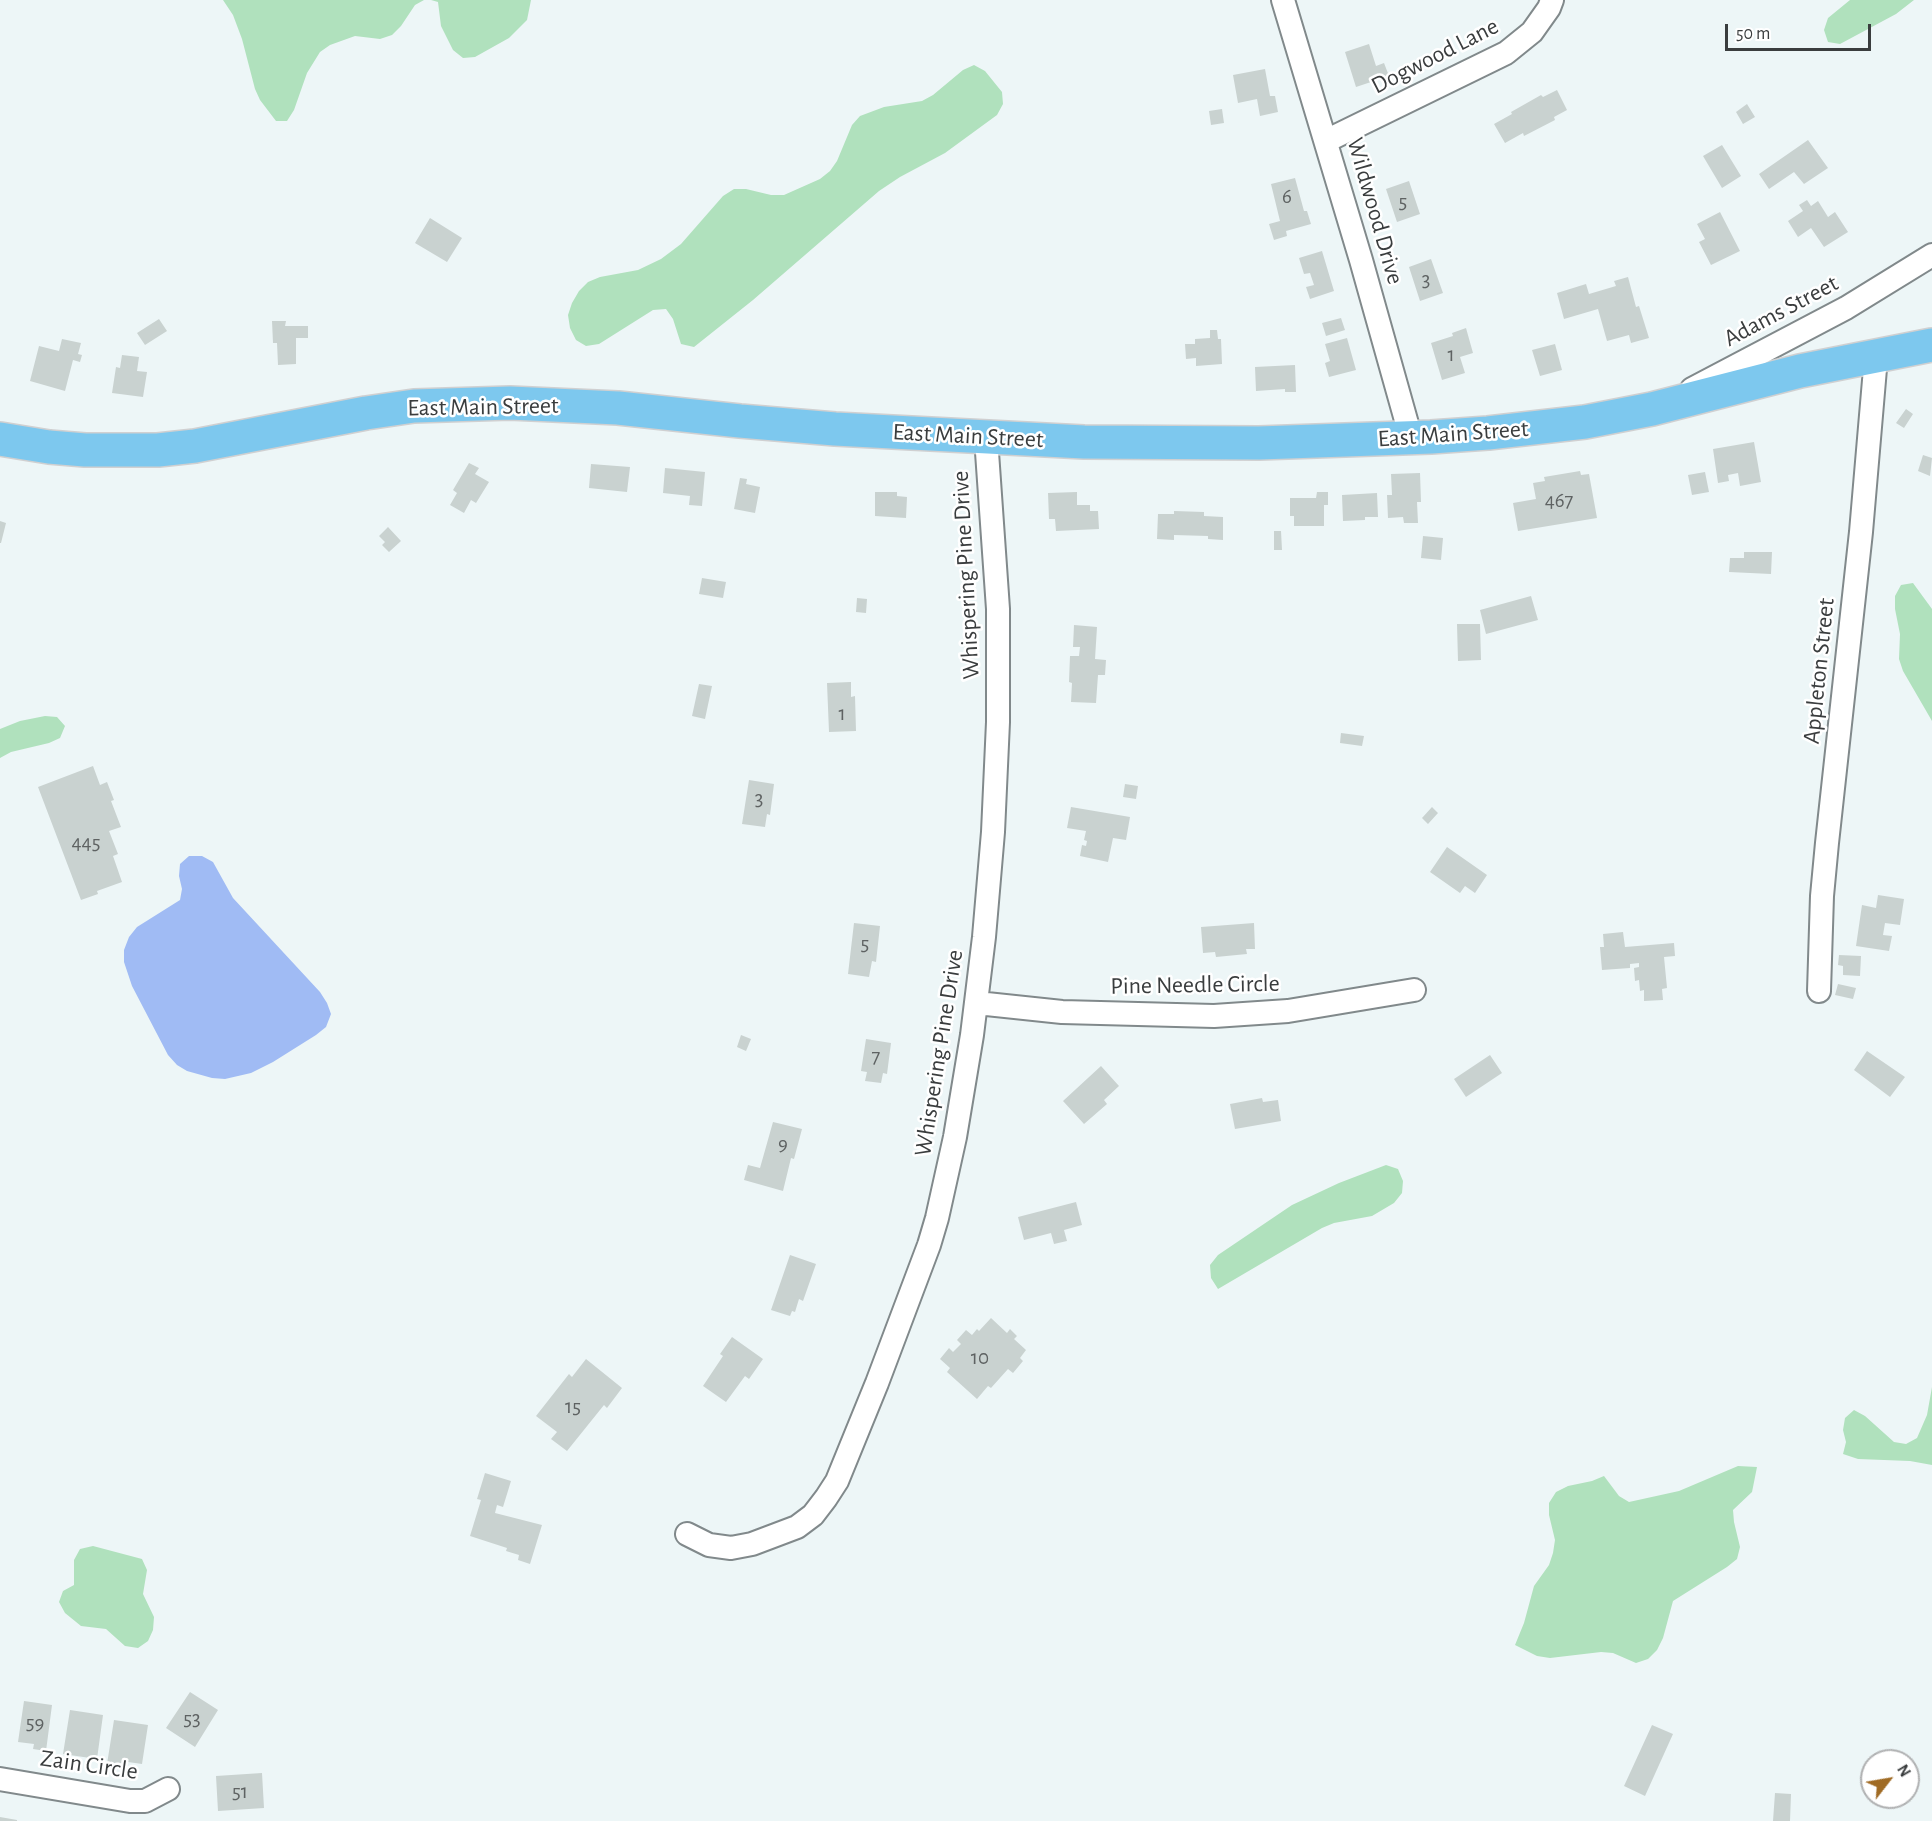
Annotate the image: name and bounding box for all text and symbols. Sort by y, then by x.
street label: Dogwood Lane [1367,12,1503,100]
scale bar [1728,12,1874,50]
text: 50 m [1736,25,1770,43]
street label: Wildwood Drive [1340,134,1410,288]
house number: 6 [1282,184,1292,210]
house number: 5 [1399,189,1407,215]
house number: 3 [1422,267,1430,293]
street label: Adams Street [1719,269,1843,353]
house number: 1 [1447,342,1455,368]
street label: East Main Street [407,391,559,423]
street label: East Main Street [1377,414,1529,454]
street label: East Main Street [892,418,1044,454]
street label: Whispering Pine Drive [946,470,986,680]
house number: 467 [1545,488,1573,514]
street label: Appleton Street [1797,597,1841,745]
house number: 1 [838,701,846,727]
house number: 3 [755,786,763,812]
house number: 445 [72,830,100,856]
house number: 5 [861,931,869,957]
street label: Whispering Pine Drive [908,948,970,1158]
street label: Pine Needle Circle [1110,969,1280,1001]
house number: 7 [872,1044,880,1070]
house number: 9 [778,1131,788,1157]
house number: 10 [971,1345,989,1371]
house number: 15 [565,1394,581,1420]
house number: 53 [183,1706,201,1732]
house number: 59 [26,1710,44,1736]
street label: Zain Circle [38,1744,140,1786]
north arrow [1860,1749,1920,1809]
text: N [1894,1762,1913,1780]
house number: 51 [232,1779,248,1805]

